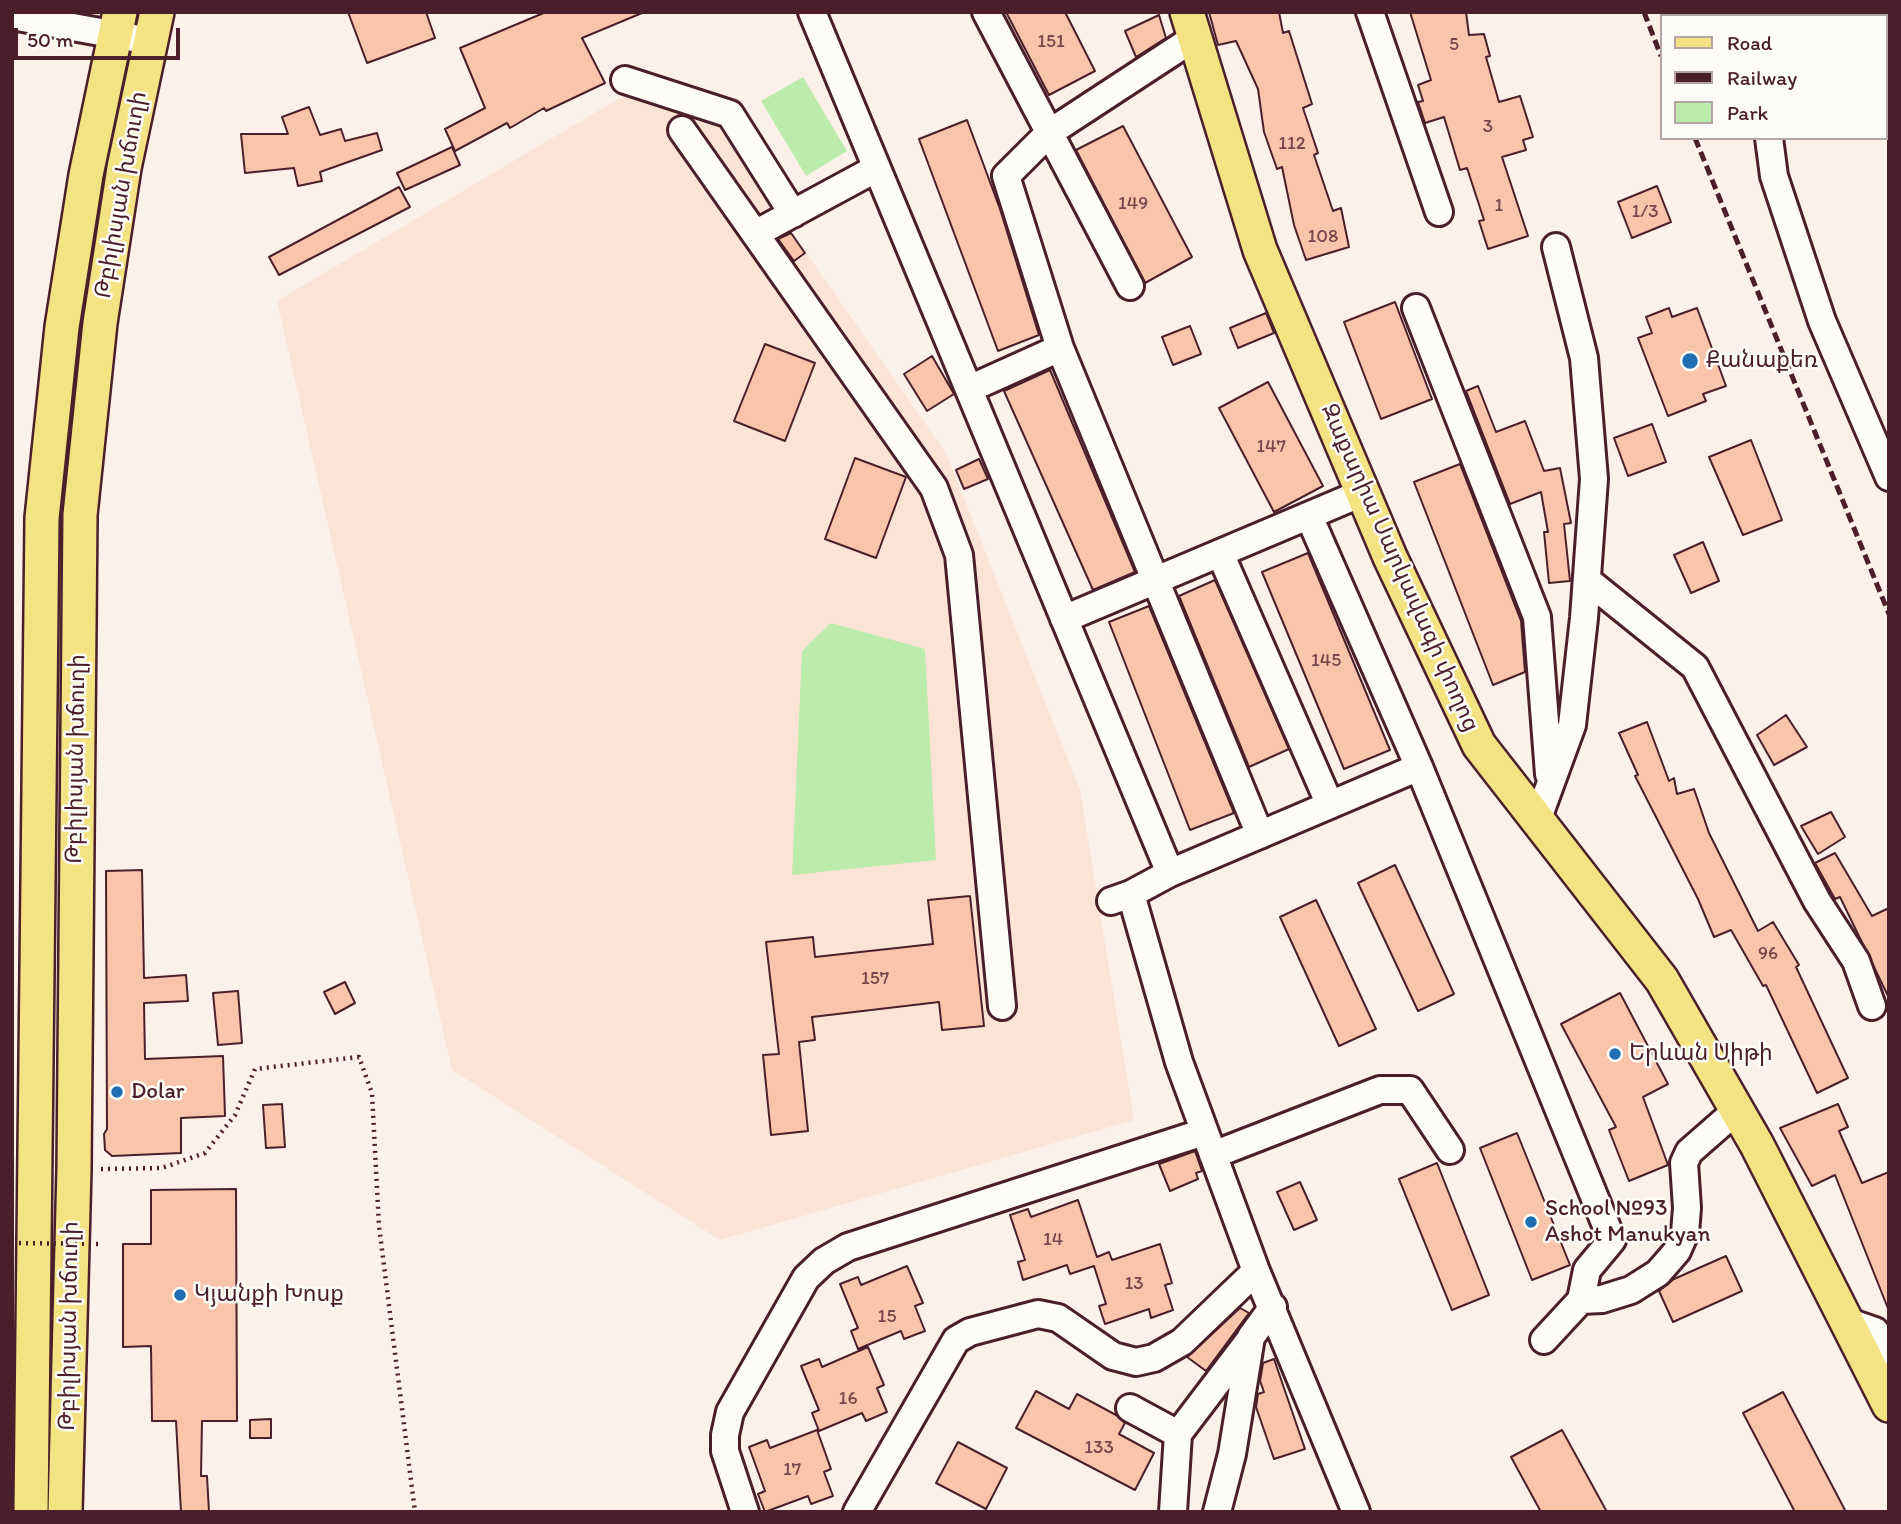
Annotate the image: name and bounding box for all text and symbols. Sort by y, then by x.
scale bar [18,14,184,58]
legend [1660,14,1887,140]
text: 50 m [27,27,73,52]
text: Road [1727,30,1772,55]
house number: 151 [1037,31,1065,53]
house number: 5 [1449,34,1459,56]
text: Railway [1727,65,1797,90]
street label: Թբիլիսյան խճուղի [90,89,154,301]
text: Park [1727,100,1768,125]
house number: 3 [1483,116,1493,138]
house number: 112 [1278,133,1306,155]
house number: 149 [1118,193,1148,215]
house number: 1 [1495,195,1503,217]
house number: 1/3 [1631,201,1659,223]
house number: 108 [1308,226,1338,248]
place label: Քանաքեռ [1706,347,1818,375]
marker: Քանաքեռ [1680,351,1700,371]
street label: Զաքարիա Սարկավագի փողոց [1314,400,1484,736]
house number: 147 [1256,436,1286,458]
house number: 145 [1311,650,1341,672]
street label: Թբիլիսյան խճուղի [61,654,93,864]
house number: 96 [1758,943,1778,965]
house number: 157 [861,968,889,990]
place label: Երևան Սիթի [1629,1040,1773,1068]
marker: Երևան Սիթի [1607,1046,1623,1062]
place label: Dolar [131,1078,184,1106]
marker: Dolar [109,1084,125,1100]
place label: School №93 Ashot Manukyan [1545,1195,1710,1249]
marker: School №93 Ashot Manukyan [1523,1214,1539,1230]
street label: Թբիլիսյան խճուղի [54,1221,86,1431]
house number: 14 [1043,1229,1063,1251]
house number: 13 [1124,1273,1144,1295]
place label: Կյանքի Խոսք [194,1281,344,1309]
marker: Կյանքի Խոսք [172,1287,188,1303]
house number: 15 [878,1306,896,1328]
house number: 16 [839,1388,857,1410]
house number: 133 [1084,1437,1114,1459]
house number: 17 [783,1459,801,1481]

